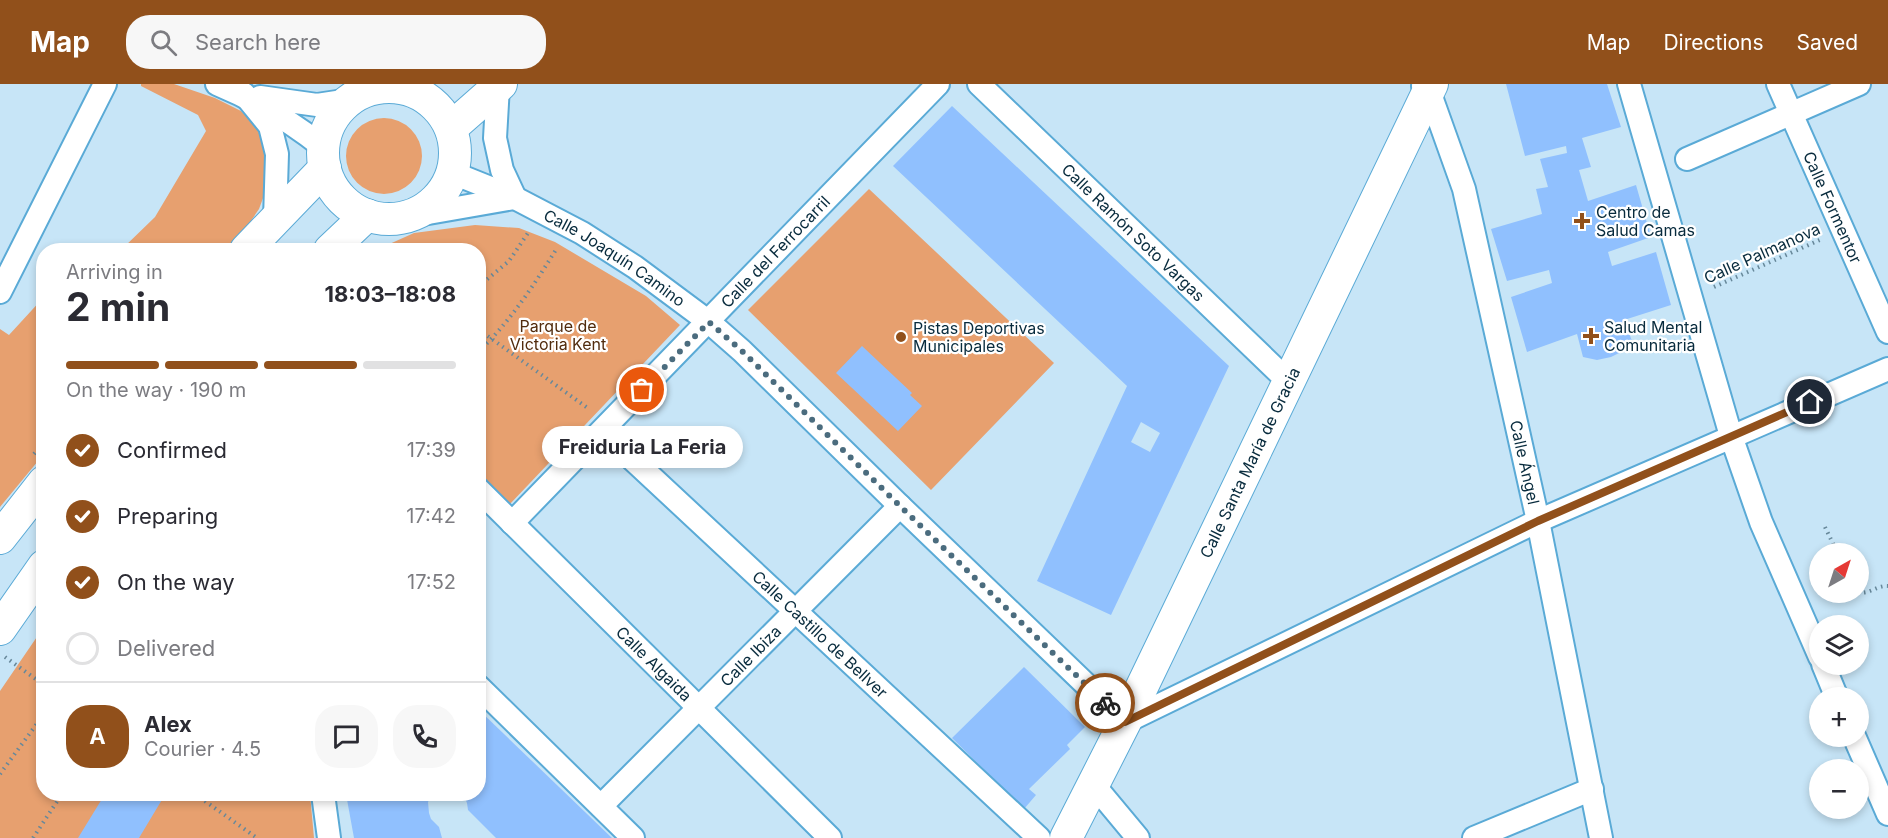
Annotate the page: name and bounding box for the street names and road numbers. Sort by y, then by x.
street label: Calle Formentor [1799,148,1866,267]
street label: Calle Ramón Soto Vargas [1058,159,1209,305]
street label: Calle del Ferrocarril [716,192,834,312]
street label: Calle Joaquín Camino [540,205,689,311]
street label: Calle Palmanova [1701,218,1823,288]
street label: Calle Santa María de Gracia [1195,364,1304,561]
street label: Calle Ángel [1506,418,1544,506]
street label: Calle Castillo de Bellver [748,566,892,702]
street label: Calle Ibiza [716,621,785,691]
street label: Calle Algaida [612,622,696,705]

